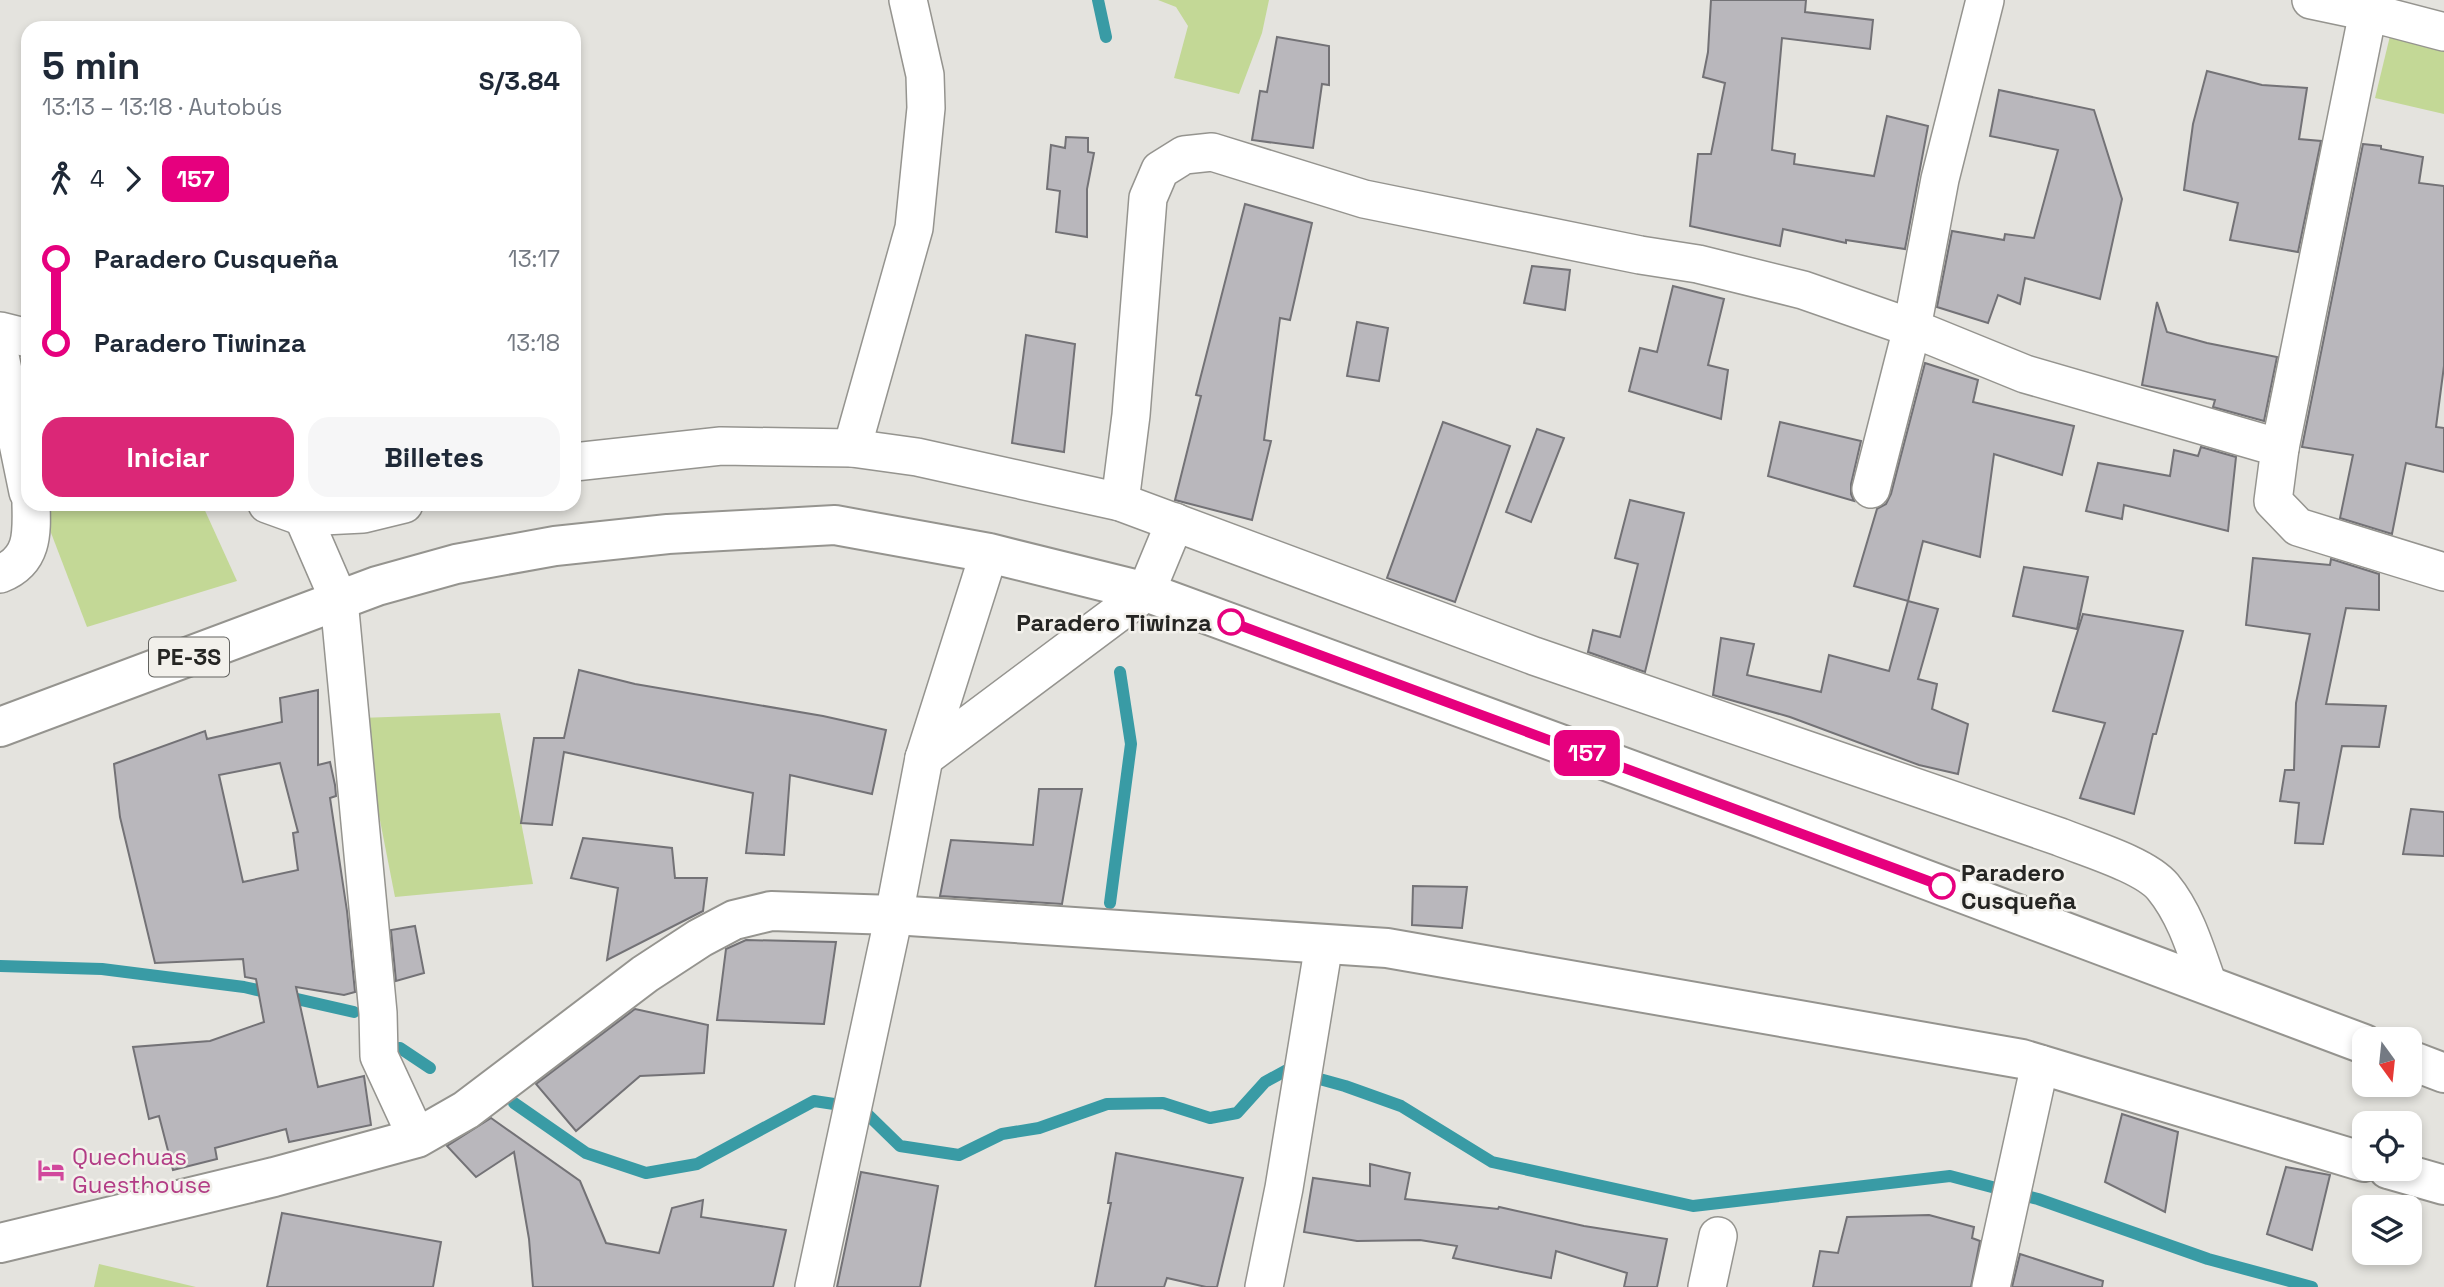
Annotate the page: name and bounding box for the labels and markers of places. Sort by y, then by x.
place label: Paradero Tiwinza [1016,607,1212,638]
marker: Paradero Tiwinza [1218,609,1244,635]
place label: Paradero Cusqueña [1961,857,2077,916]
marker: Paradero Cusqueña [1929,873,1955,899]
place label: Quechuas Guesthouse [72,1141,211,1200]
hotel icon: Quechuas Guesthouse [36,1155,66,1185]

